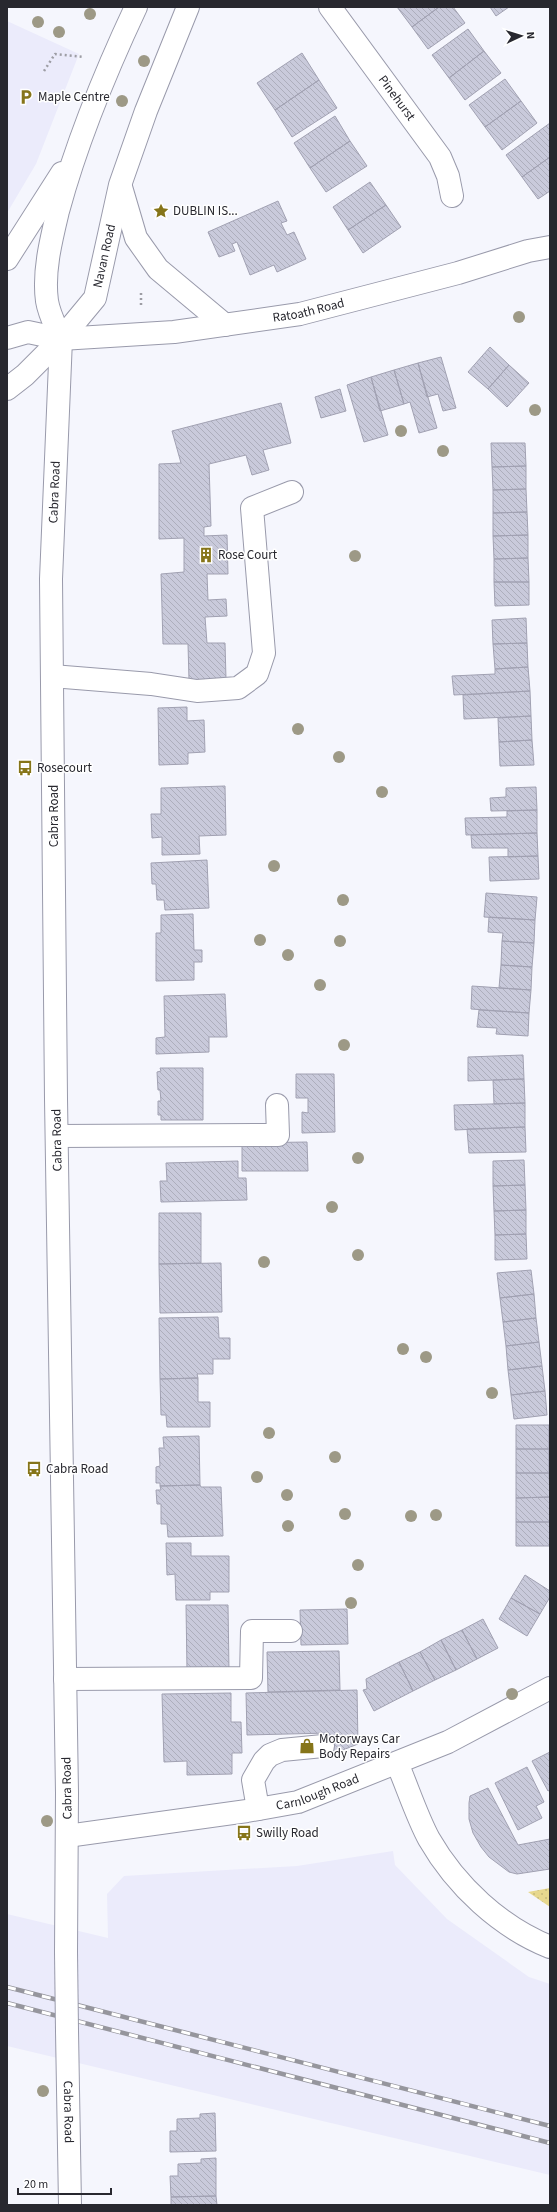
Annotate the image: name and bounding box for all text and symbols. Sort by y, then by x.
north arrow [501,16,541,56]
text: N [523,31,538,40]
street label: Pinehurst [374,72,420,125]
parking icon: Maple Centre [17,88,35,106]
place label: Maple Centre [38,88,110,106]
place icon: DUBLIN IS... [152,202,170,220]
place label: DUBLIN IS... [173,202,238,220]
street label: Navan Road [88,222,120,290]
street label: Ratoath Road [271,294,346,327]
street label: Cabra Road [44,461,65,524]
building icon: Rose Court [197,546,215,564]
place label: Rose Court [218,546,278,564]
bus stop icon: Rosecourt [16,759,34,777]
place label: Rosecourt [37,759,92,777]
street label: Cabra Road [45,785,63,847]
street label: Cabra Road [47,1109,67,1171]
bus stop icon: Cabra Road [25,1460,43,1478]
place label: Cabra Road [46,1460,108,1478]
place label: Motorways Car Body Repairs [319,1730,400,1763]
shop icon: Motorways Car Body Repairs [298,1737,316,1755]
street label: Cabra Road [57,1757,77,1819]
street label: Carnlough Road [275,1769,362,1815]
bus stop icon: Swilly Road [235,1824,253,1842]
place label: Swilly Road [256,1824,319,1842]
street label: Cabra Road [59,2081,78,2143]
scale bar [18,2170,111,2196]
text: 20 m [24,2176,48,2193]

